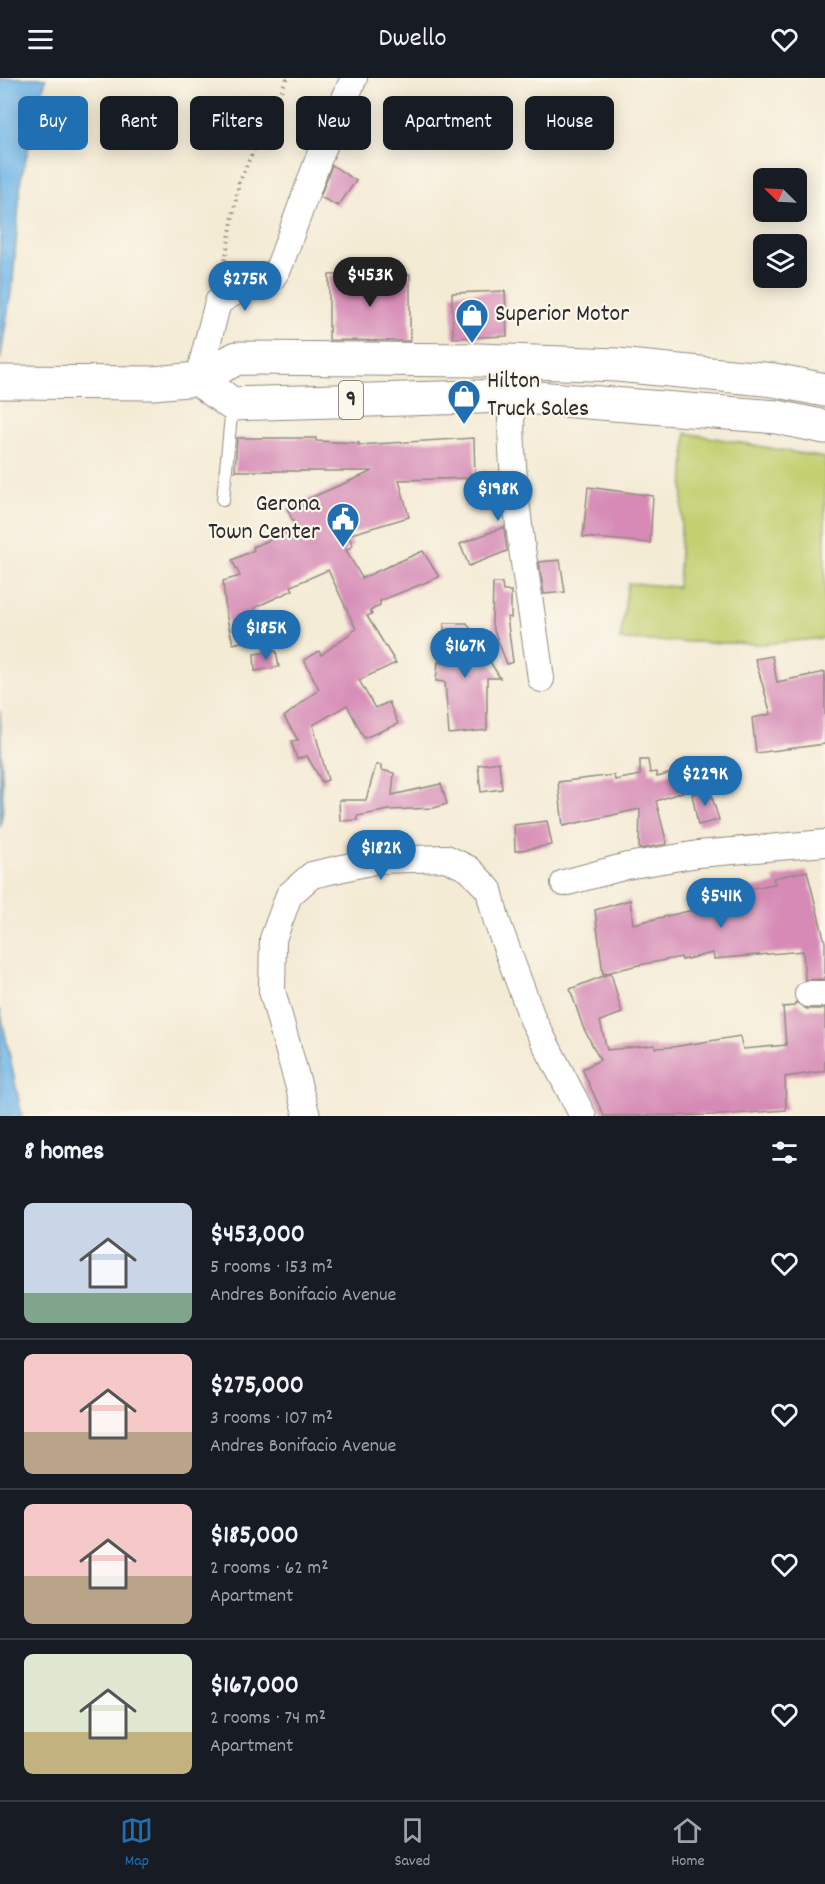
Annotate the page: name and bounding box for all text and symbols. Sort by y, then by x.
text: Dwello [378,20,447,59]
icon: menu [24,23,57,56]
icon: heart [768,23,801,56]
chip: Buy [18,96,88,150]
chip: Rent [100,96,178,150]
chip: Filters [190,96,284,150]
chip: New [296,96,371,150]
chip: Apartment [383,96,513,150]
chip: House [525,96,614,150]
north arrow [753,168,807,222]
map controls [753,168,807,288]
button: layers [753,234,807,288]
pin: $453K [328,257,412,308]
pin: $275K [203,261,287,312]
text: $453K [347,262,393,290]
text: $275K [222,266,268,294]
shop icon: Superior Motor [454,297,490,344]
place label: Superior Motor [495,298,629,332]
place label: Hilton Truck Sales [487,365,589,427]
shop icon: Hilton Truck Sales [446,378,482,425]
road number: 9 [339,381,363,419]
pin: $198K [456,471,540,522]
text: $198K [478,476,518,504]
place label: Gerona Town Center [208,488,321,550]
public building icon: Gerona Town Center [325,501,361,548]
pin: $185K [224,610,308,661]
text: $185K [245,615,287,643]
pin: $167K [423,628,507,679]
text: $167K [444,633,486,661]
pin: $229K [663,756,747,807]
text: $229K [682,761,728,789]
pin: $182K [339,830,423,881]
text: $182K [361,835,401,863]
pin: $541K [679,878,763,929]
text: $541K [700,883,742,911]
text: 8 homes [24,1134,104,1171]
icon: filters [768,1136,801,1169]
text: $453,000 [210,1217,305,1254]
icon: home [72,1227,144,1299]
icon: heart [768,1247,801,1280]
text: 5 rooms · 153 m² [210,1254,333,1282]
text: Andres Bonifacio Avenue [210,1282,396,1310]
text: $275,000 [210,1368,304,1405]
icon: home [72,1378,144,1450]
icon: heart [768,1398,801,1431]
text: 3 rooms · 107 m² [210,1405,333,1433]
text: Andres Bonifacio Avenue [210,1433,396,1461]
text: $185,000 [210,1518,299,1555]
icon: home [72,1528,144,1600]
icon: heart [768,1548,801,1581]
text: 2 rooms · 62 m² [210,1555,329,1583]
text: Apartment [210,1583,293,1611]
text: $167,000 [210,1668,299,1705]
icon: home [72,1678,144,1750]
icon: heart [768,1698,801,1731]
text: 2 rooms · 74 m² [210,1705,326,1733]
text: Apartment [210,1733,293,1761]
tab: Map [120,1814,153,1873]
tab: Saved [394,1814,430,1873]
tab: Home [671,1814,705,1873]

